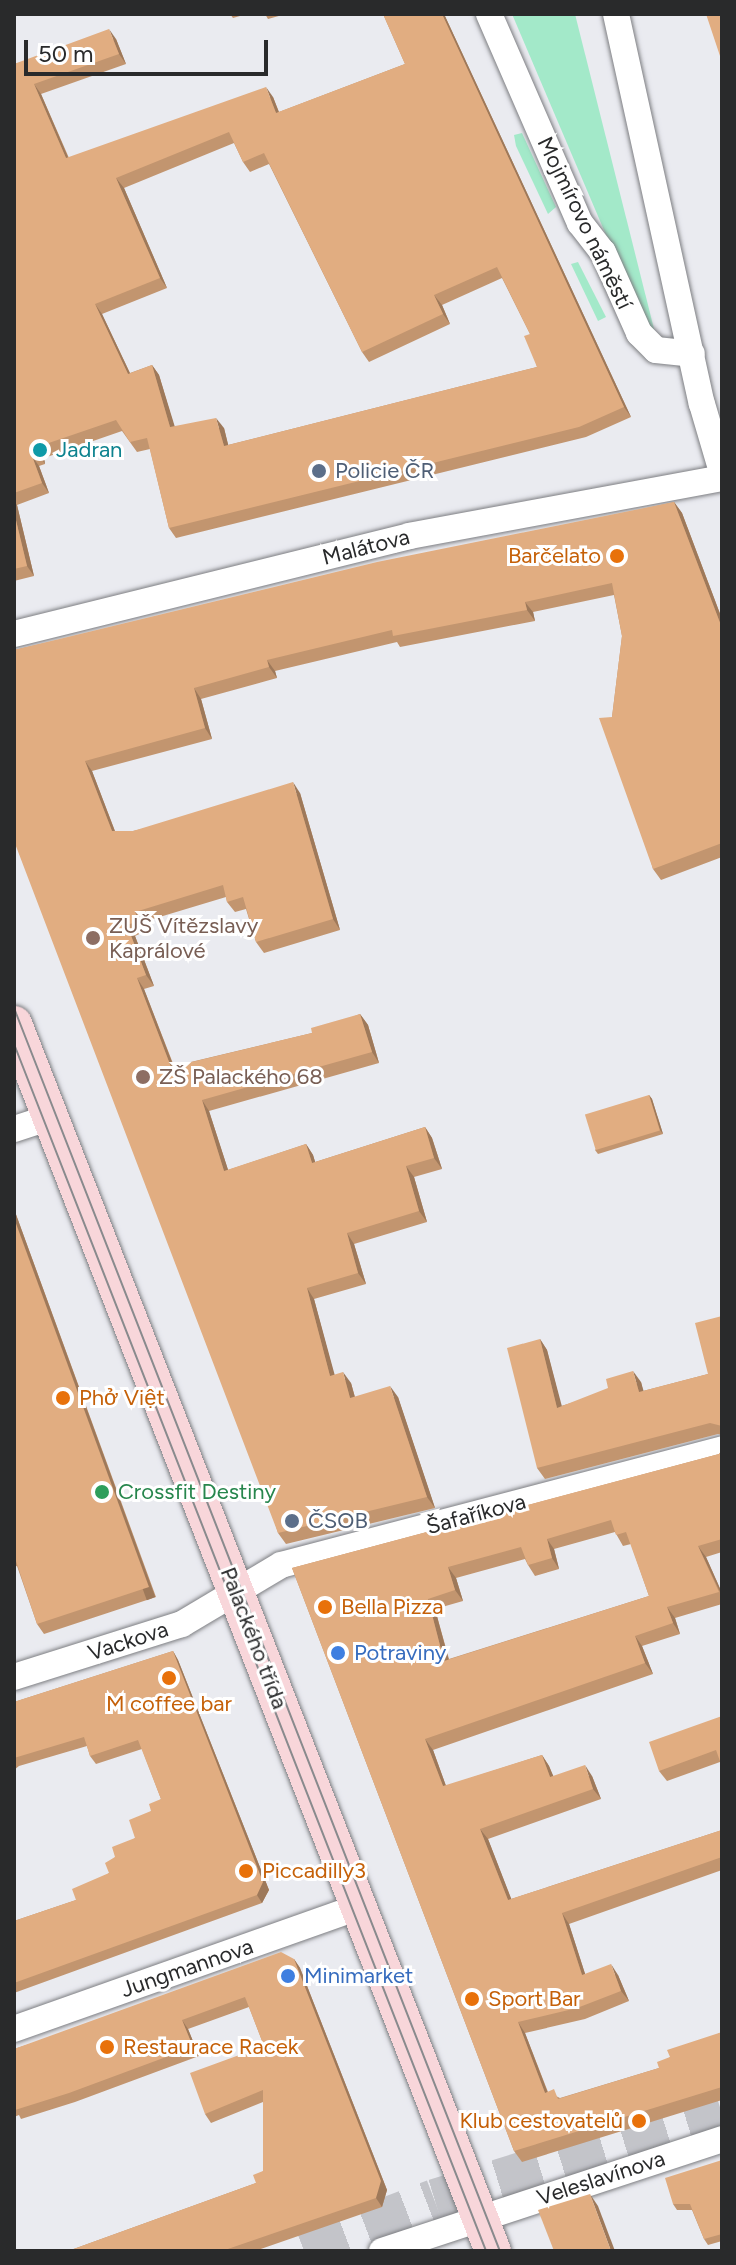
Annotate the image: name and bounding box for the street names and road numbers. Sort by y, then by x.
street label: Mojmírovo náměstí [532,133,638,313]
street label: Malátova [320,523,412,571]
street label: Šafaříkova [423,1488,529,1540]
street label: Palackého třída [215,1563,293,1713]
street label: Vackova [85,1616,171,1666]
street label: Jungmannova [117,1933,257,2003]
street label: Veleslavínova [534,2145,668,2211]

